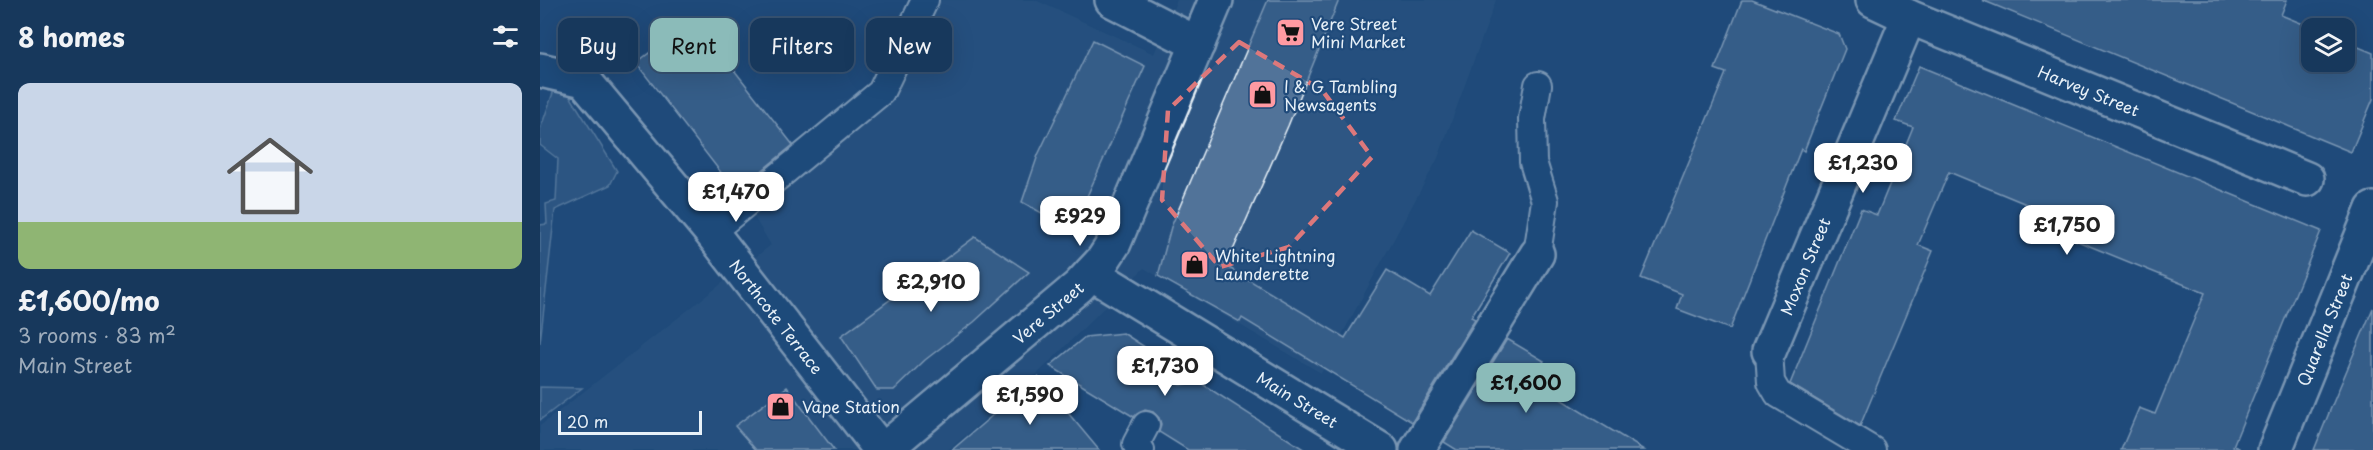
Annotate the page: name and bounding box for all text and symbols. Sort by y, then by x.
place label: Vere Street Mini Market [1311,11,1406,53]
supermarket icon: Vere Street Mini Market [1274,16,1306,48]
text: 8 homes [18,17,125,56]
chip: Buy [558,18,638,72]
chip: Rent [650,18,738,72]
chip: Filters [750,18,854,72]
chip: New [866,18,952,72]
map controls [2301,18,2355,72]
button: layers [2301,18,2355,72]
icon: filters [489,20,522,53]
street label: Harvey Street [2034,59,2144,122]
place label: I & G Tambling Newsagents [1284,74,1398,116]
shop icon: I & G Tambling Newsagents [1247,79,1279,111]
icon: home [216,122,324,230]
pin: £1,230 [1814,143,1912,194]
text: £1,230 [1828,147,1898,177]
pin: £1,470 [687,172,785,223]
text: £1,470 [702,176,770,206]
pin: £929 [1044,196,1116,247]
text: £929 [1054,200,1106,230]
pin: £1,750 [2018,205,2116,256]
text: £1,750 [2033,209,2101,239]
street label: Moxon Street [1773,213,1836,319]
place label: White Lightning Launderette [1215,243,1335,285]
shop icon: White Lightning Launderette [1178,248,1210,280]
street label: Northcote Terrace [724,254,829,379]
pin: £2,910 [882,262,980,313]
text: £2,910 [897,266,965,296]
street label: Quarella Street [2290,269,2358,389]
street label: Vere Street [1007,275,1089,349]
text: £1,600/mo [18,281,160,320]
text: 3 rooms · 83 m² [18,320,176,350]
pin: £1,730 [1116,346,1214,397]
text: Main Street [18,350,132,380]
text: £1,730 [1131,350,1199,380]
pin: £1,600 [1477,363,1575,414]
street label: Main Street [1252,365,1343,433]
text: £1,600 [1490,367,1562,397]
pin: £1,590 [981,375,1079,426]
text: £1,590 [996,379,1064,409]
shop icon: Vape Station [765,390,797,422]
place label: Vape Station [802,394,900,418]
scale bar [558,408,702,436]
text: 20 m [567,409,608,433]

